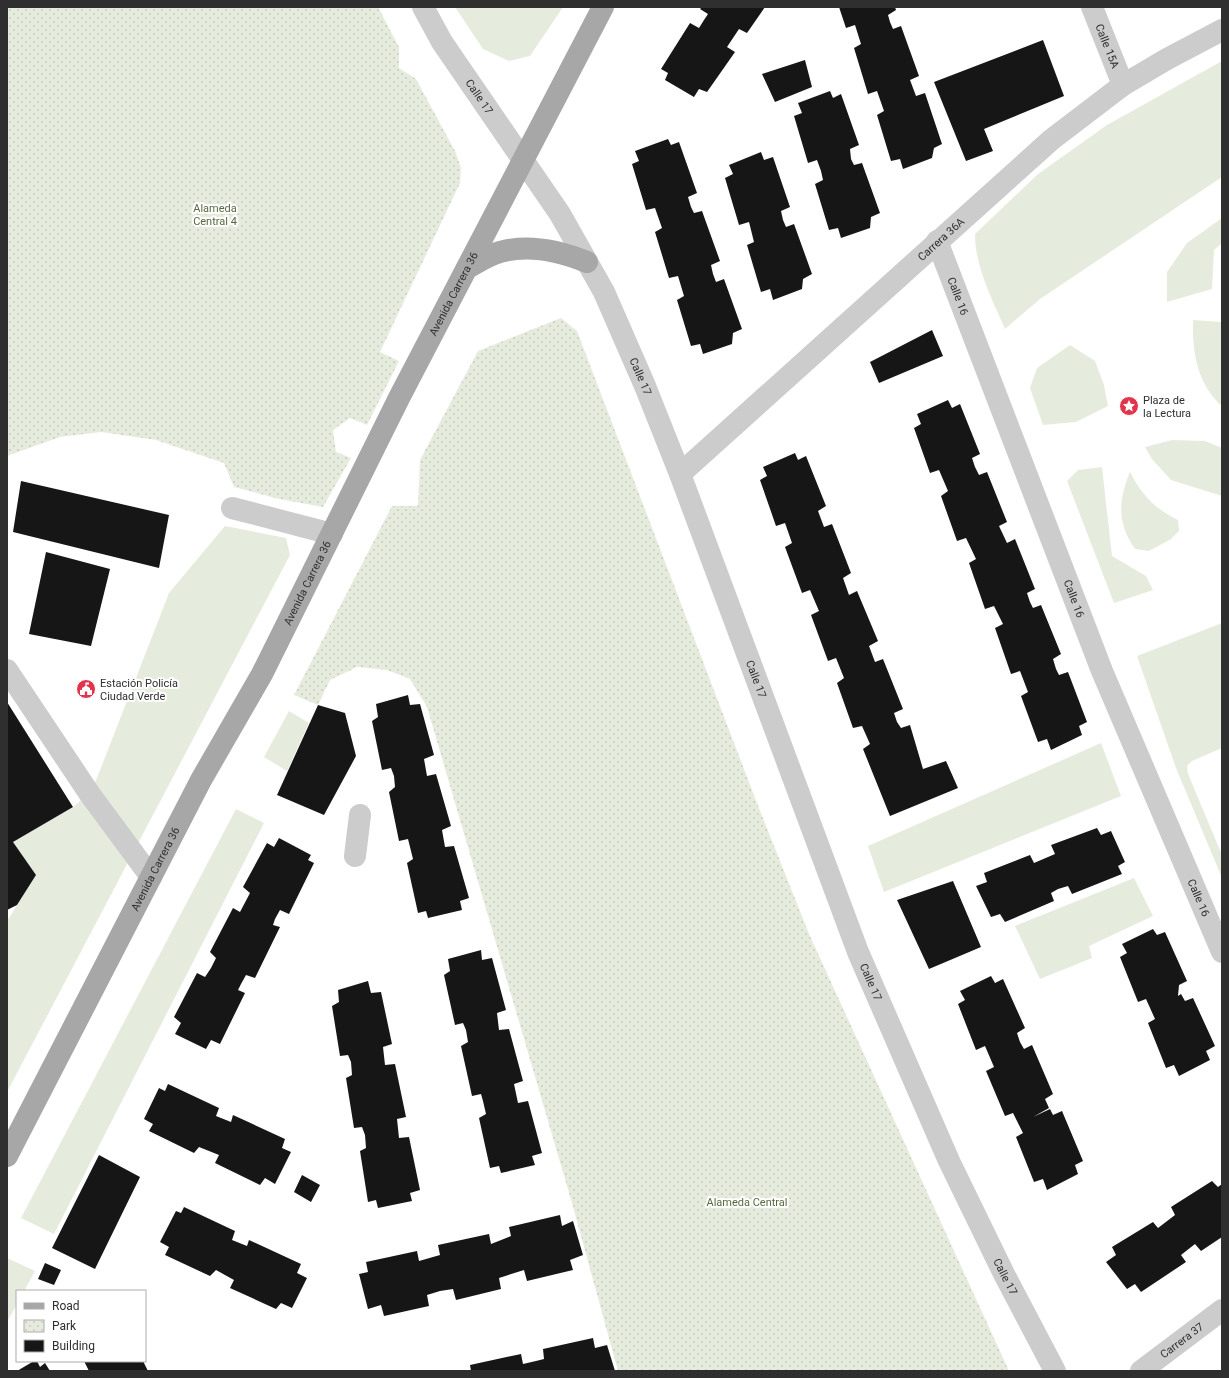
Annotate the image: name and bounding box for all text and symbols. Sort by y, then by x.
street label: Calle 15A [1093,22,1122,71]
street label: Calle 17 [463,77,496,117]
park label: Alameda Central 4 [193,202,237,228]
street label: Carrera 36A [915,214,967,263]
street label: Avenida Carrera 36 [426,250,481,338]
street label: Calle 16 [945,275,971,317]
street label: Calle 17 [627,356,654,397]
place label: Plaza de la Lectura [1143,394,1191,420]
place icon: Plaza de la Lectura [1118,395,1140,417]
street label: Avenida Carrera 36 [281,539,334,627]
street label: Calle 16 [1061,578,1087,619]
street label: Calle 17 [743,658,769,700]
place label: Estación Policía Ciudad Verde [100,677,178,703]
public building icon: Estación Policía Ciudad Verde [75,678,97,700]
street label: Avenida Carrera 36 [128,825,182,913]
street label: Calle 16 [1185,877,1213,918]
street label: Calle 17 [857,961,885,1003]
park label: Alameda Central [706,1196,788,1209]
street label: Calle 17 [991,1256,1020,1297]
legend [16,1290,146,1362]
text: Road [52,1299,80,1313]
text: Park [52,1319,77,1333]
street label: Carrera 37 [1157,1320,1206,1361]
text: Building [52,1339,95,1353]

